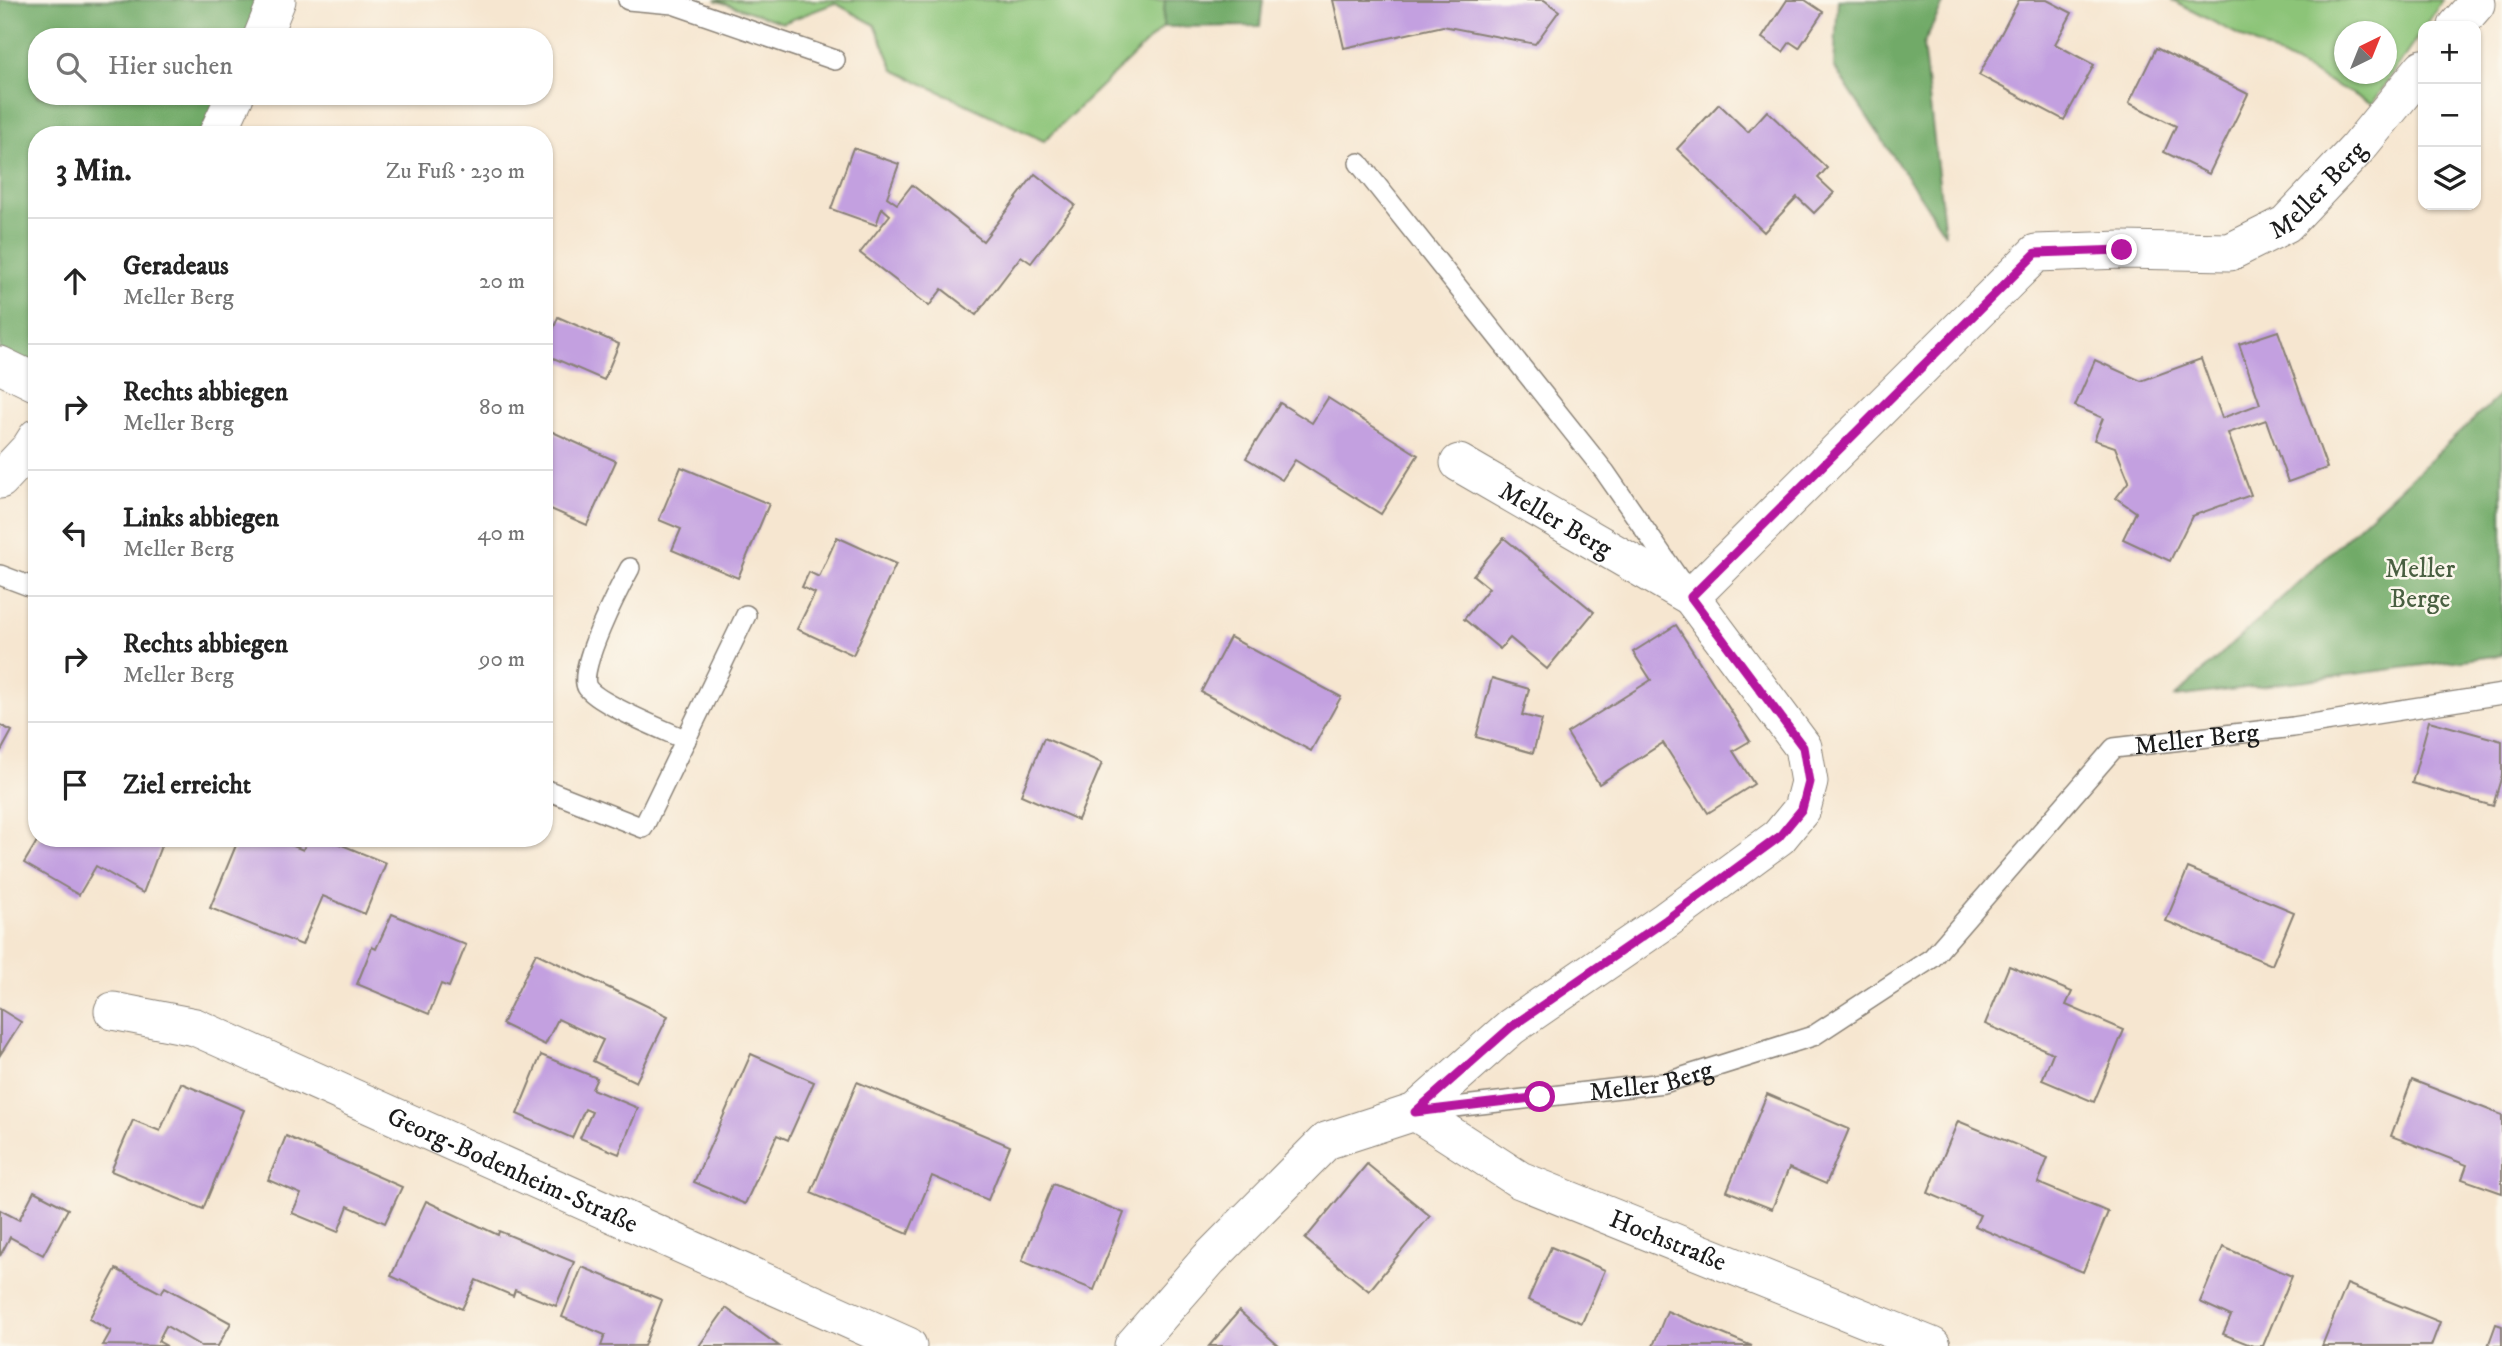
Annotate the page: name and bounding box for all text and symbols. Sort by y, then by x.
north arrow [2334,21,2397,84]
map controls [2418,21,2481,210]
button: + [2418,21,2481,84]
search box [28,28,553,105]
icon: search [52,48,90,86]
text: Hier suchen [108,50,233,83]
button: − [2418,84,2481,147]
street label: Meller Berg [2265,135,2375,247]
button: layers [2418,147,2481,210]
text: 3 Min. [56,153,132,190]
text: Zu Fuß · 230 m [386,157,525,186]
route end [2106,234,2137,265]
text: Geradeaus [123,250,229,283]
icon: ahead [56,262,94,300]
text: 20 m [479,267,525,296]
text: Meller Berg [123,283,234,312]
text: Rechts abbiegen [123,376,288,409]
icon: right [56,388,94,426]
text: 80 m [479,393,525,422]
text: Meller Berg [123,409,234,438]
street label: Meller Berg [1493,475,1618,566]
text: Links abbiegen [123,502,279,535]
icon: left [56,514,94,552]
text: 40 m [477,519,525,548]
text: Meller Berg [123,535,234,564]
park label: Meller Berge [2385,553,2455,616]
text: Rechts abbiegen [123,628,288,661]
icon: right [56,640,94,678]
text: 90 m [479,645,525,674]
text: Meller Berg [123,661,234,690]
street label: Meller Berg [2132,716,2261,764]
icon: arrive [56,766,94,804]
text: Ziel erreicht [123,769,251,802]
street label: Meller Berg [1588,1054,1717,1109]
route start [1524,1081,1555,1112]
street label: Georg-Bodenheim-Straße [382,1100,643,1241]
street label: Hochstraße [1604,1203,1731,1279]

